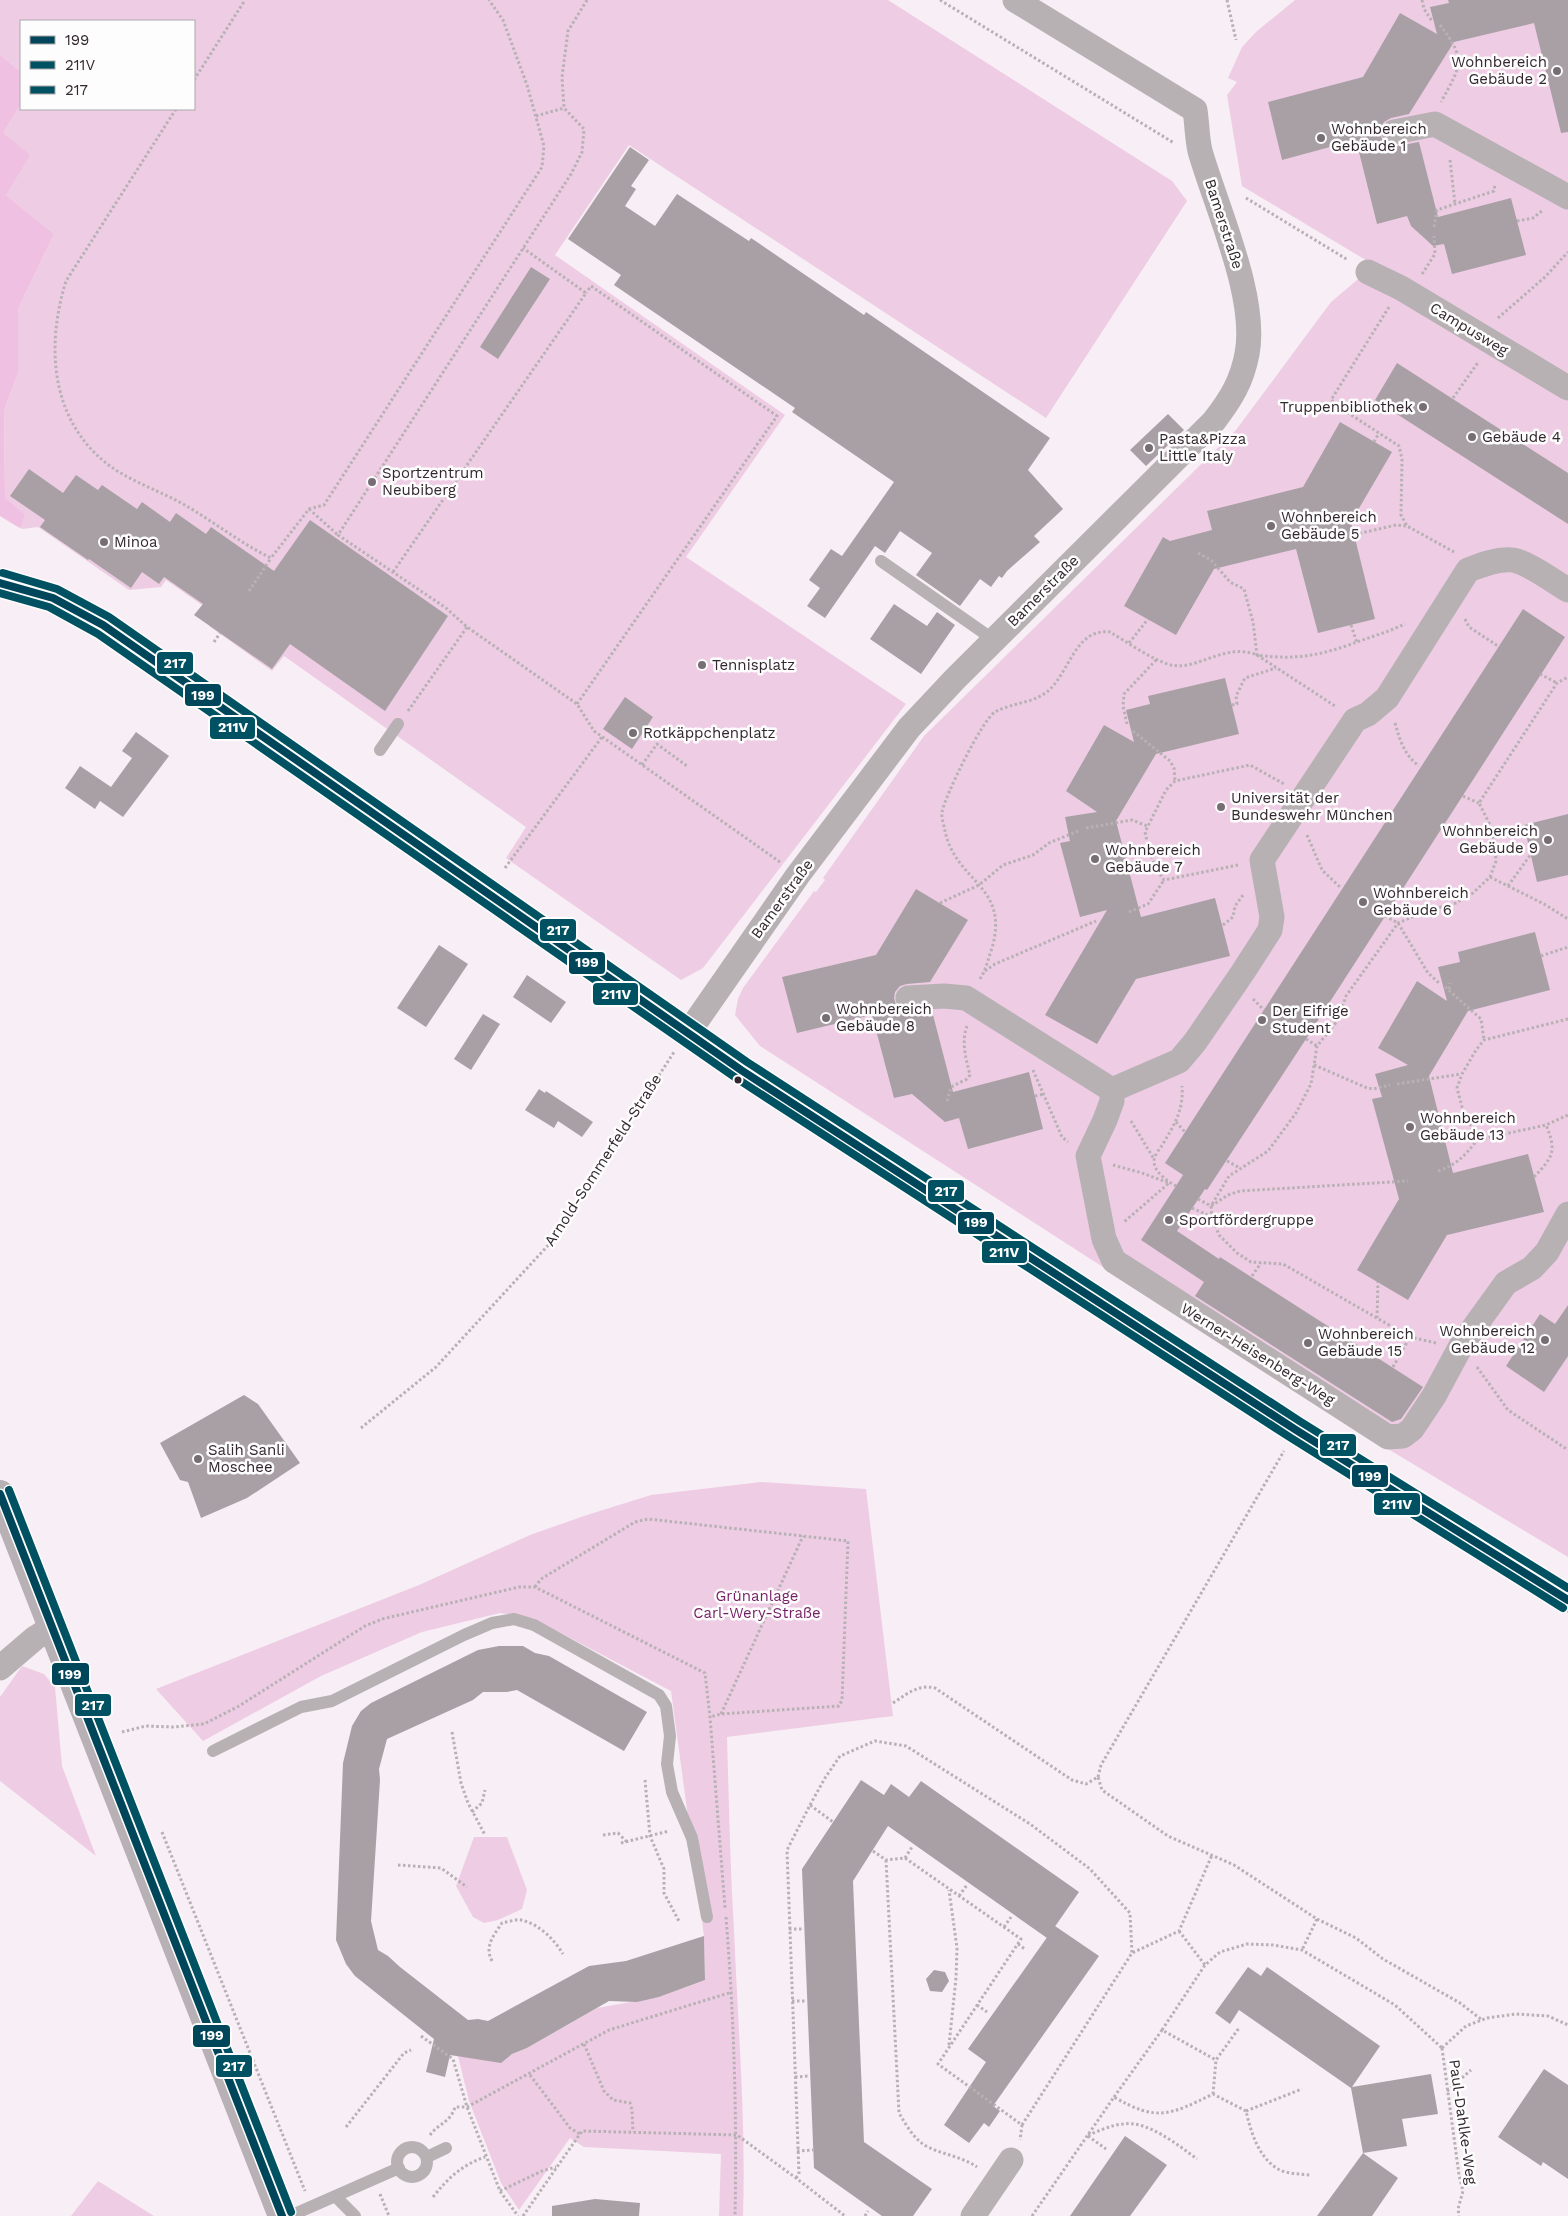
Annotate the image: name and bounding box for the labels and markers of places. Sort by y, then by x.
place label: Wohnbereich Gebäude 2 [1451,53,1547,88]
marker: Wohnbereich Gebäude 2 [1551,65,1563,77]
place label: Wohnbereich Gebäude 1 [1331,120,1427,155]
marker: Wohnbereich Gebäude 1 [1315,132,1327,144]
place label: Truppenbibliothek [1280,398,1413,416]
marker: Truppenbibliothek [1417,401,1429,413]
place label: Gebäude 4 [1482,428,1561,446]
place label: Pasta&Pizza Little Italy [1159,430,1247,465]
marker: Gebäude 4 [1466,431,1478,443]
marker: Pasta&Pizza Little Italy [1143,442,1155,454]
place label: Sportzentrum Neubiberg [382,464,484,499]
marker: Sportzentrum Neubiberg [366,476,378,488]
place label: Wohnbereich Gebäude 5 [1281,508,1377,543]
marker: Wohnbereich Gebäude 5 [1265,520,1277,532]
place label: Minoa [114,533,158,551]
marker: Minoa [98,536,110,548]
place label: Tennisplatz [712,656,795,674]
marker: Tennisplatz [696,659,708,671]
place label: Rotkäppchenplatz [643,724,776,742]
marker: Rotkäppchenplatz [627,727,639,739]
place label: Universität der Bundeswehr München [1231,789,1393,824]
marker: Universität der Bundeswehr München [1215,801,1227,813]
place label: Wohnbereich Gebäude 9 [1442,822,1538,857]
marker: Wohnbereich Gebäude 9 [1542,834,1554,846]
place label: Wohnbereich Gebäude 7 [1105,841,1201,876]
marker: Wohnbereich Gebäude 7 [1089,853,1101,865]
place label: Wohnbereich Gebäude 6 [1373,884,1469,919]
marker: Wohnbereich Gebäude 6 [1357,896,1369,908]
place label: Wohnbereich Gebäude 8 [836,1000,932,1035]
place label: Der Eifrige Student [1272,1002,1349,1037]
marker: Wohnbereich Gebäude 8 [820,1012,832,1024]
marker: Der Eifrige Student [1256,1014,1268,1026]
unlabelled marker [733,1075,743,1085]
place label: Wohnbereich Gebäude 13 [1420,1109,1516,1144]
marker: Wohnbereich Gebäude 13 [1404,1121,1416,1133]
place label: Sportfördergruppe [1179,1211,1314,1229]
marker: Sportfördergruppe [1163,1214,1175,1226]
place label: Wohnbereich Gebäude 12 [1439,1322,1535,1357]
place label: Wohnbereich Gebäude 15 [1318,1325,1414,1360]
marker: Wohnbereich Gebäude 12 [1539,1334,1551,1346]
marker: Wohnbereich Gebäude 15 [1302,1337,1314,1349]
place label: Salih Sanli Moschee [208,1441,285,1476]
marker: Salih Sanli Moschee [192,1453,204,1465]

